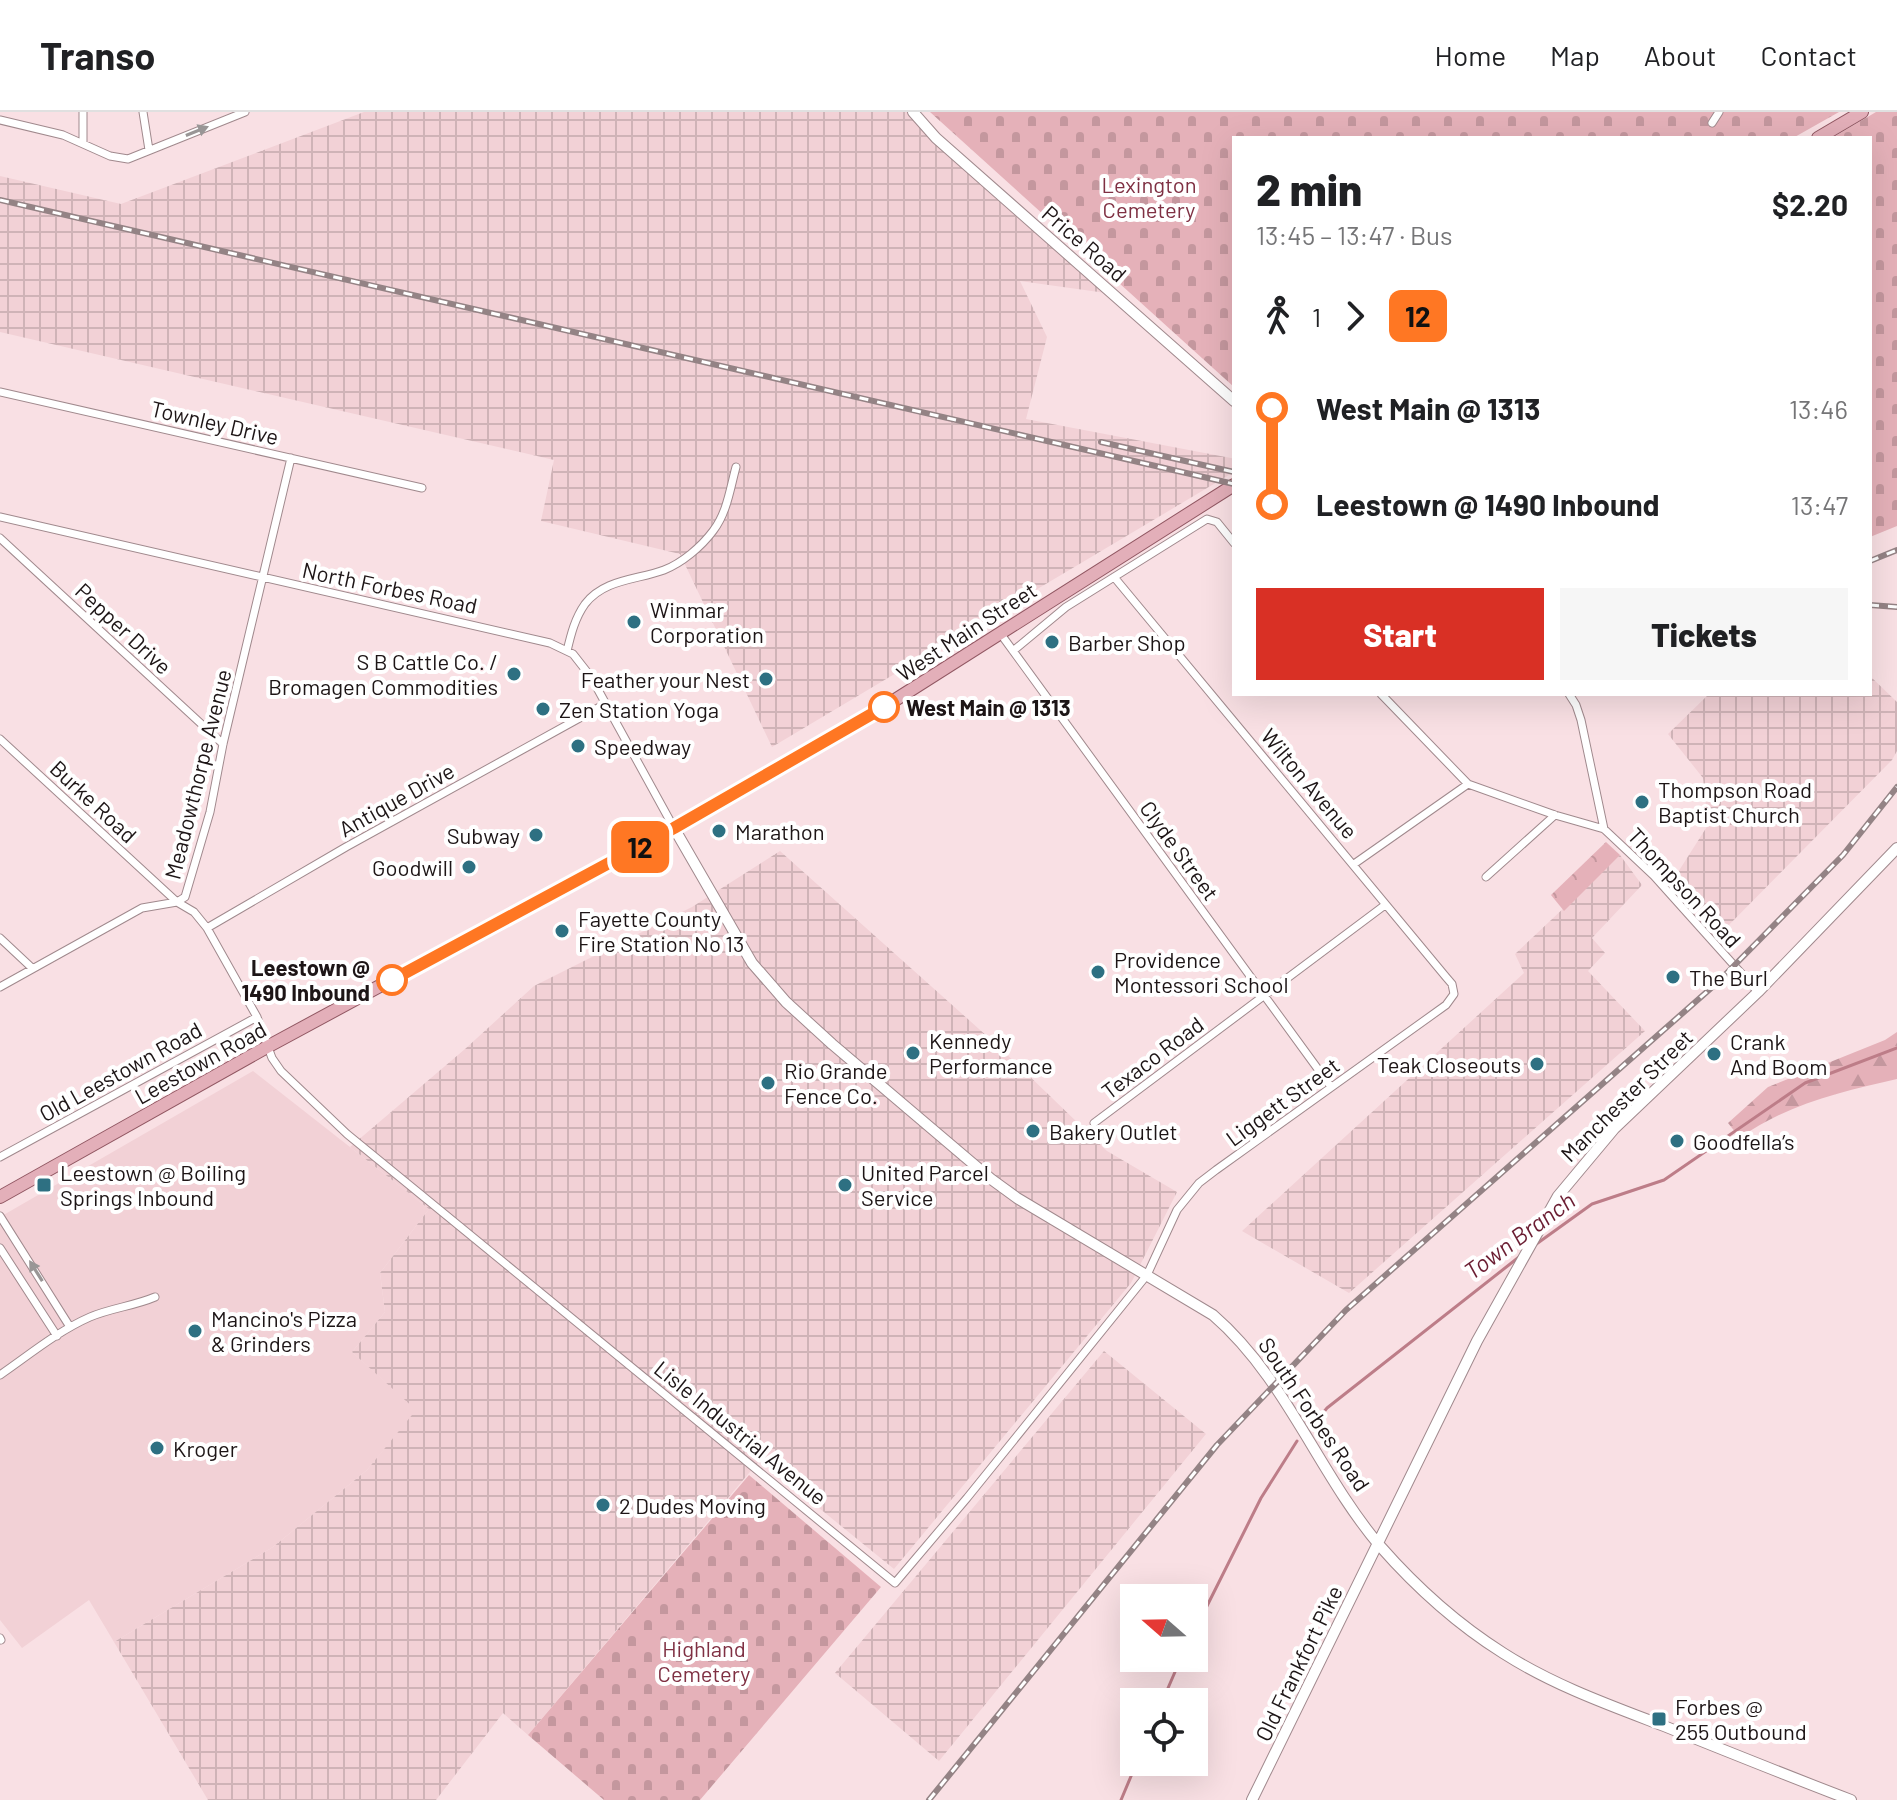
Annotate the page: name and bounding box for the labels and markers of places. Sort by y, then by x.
place label: Winmar Corporation [650,596,764,647]
marker: Winmar Corporation [625,613,643,631]
place label: Barber Shop [1068,629,1186,655]
marker: Barber Shop [1043,633,1061,651]
place label: S B Cattle Co. / Bromagen Commodities [268,648,498,699]
marker: S B Cattle Co. / Bromagen Commodities [505,665,523,683]
place label: Feather your Nest [581,666,750,692]
marker: Feather your Nest [757,670,775,688]
marker: West Main @ 1313 [869,692,899,722]
place label: West Main @ 1313 [906,694,1071,720]
place label: Zen Station Yoga [559,696,719,722]
marker: Zen Station Yoga [534,700,552,718]
place label: Speedway [594,733,691,759]
marker: Speedway [569,737,587,755]
place label: Thompson Road Baptist Church [1658,776,1812,827]
marker: Thompson Road Baptist Church [1633,793,1651,811]
place label: Marathon [735,818,825,844]
place label: Subway [447,822,520,848]
marker: Marathon [710,822,728,840]
marker: Subway [527,826,545,844]
place label: Goodwill [372,854,453,880]
marker: Goodwill [460,858,478,876]
place label: Fayette County Fire Station No 13 [578,905,744,956]
marker: Fayette County Fire Station No 13 [553,922,571,940]
place label: Providence Montessori School [1114,946,1289,997]
place label: Leestown @ 1490 Inbound [241,954,370,1005]
marker: Providence Montessori School [1089,963,1107,981]
place label: The Burl [1689,964,1768,990]
marker: Leestown @ 1490 Inbound [377,965,407,995]
marker: The Burl [1664,968,1682,986]
place label: Kennedy Performance [929,1027,1053,1078]
place label: Crank And Boom [1730,1028,1827,1079]
marker: Kennedy Performance [904,1044,922,1062]
marker: Crank And Boom [1705,1045,1723,1063]
place label: Teak Closeouts [1377,1051,1521,1077]
marker: Teak Closeouts [1528,1055,1546,1073]
place label: Rio Grande Fence Co. [784,1057,888,1108]
marker: Rio Grande Fence Co. [759,1074,777,1092]
place label: Bakery Outlet [1049,1118,1178,1144]
marker: Bakery Outlet [1024,1122,1042,1140]
place label: Goodfella’s [1693,1128,1795,1154]
marker: Goodfella’s [1668,1132,1686,1150]
place label: Leestown @ Boiling Springs Inbound [60,1159,246,1210]
place label: United Parcel Service [861,1159,989,1210]
marker: Leestown @ Boiling Springs Inbound [35,1176,53,1194]
marker: United Parcel Service [836,1176,854,1194]
place label: Mancino's Pizza & Grinders [211,1305,357,1356]
marker: Mancino's Pizza & Grinders [186,1322,204,1340]
place label: Kroger [173,1435,238,1461]
marker: Kroger [148,1439,166,1457]
place label: 2 Dudes Moving [619,1492,766,1518]
marker: 2 Dudes Moving [594,1496,612,1514]
place label: Forbes @ 255 Outbound [1675,1693,1807,1744]
marker: Forbes @ 255 Outbound [1650,1710,1668,1728]

